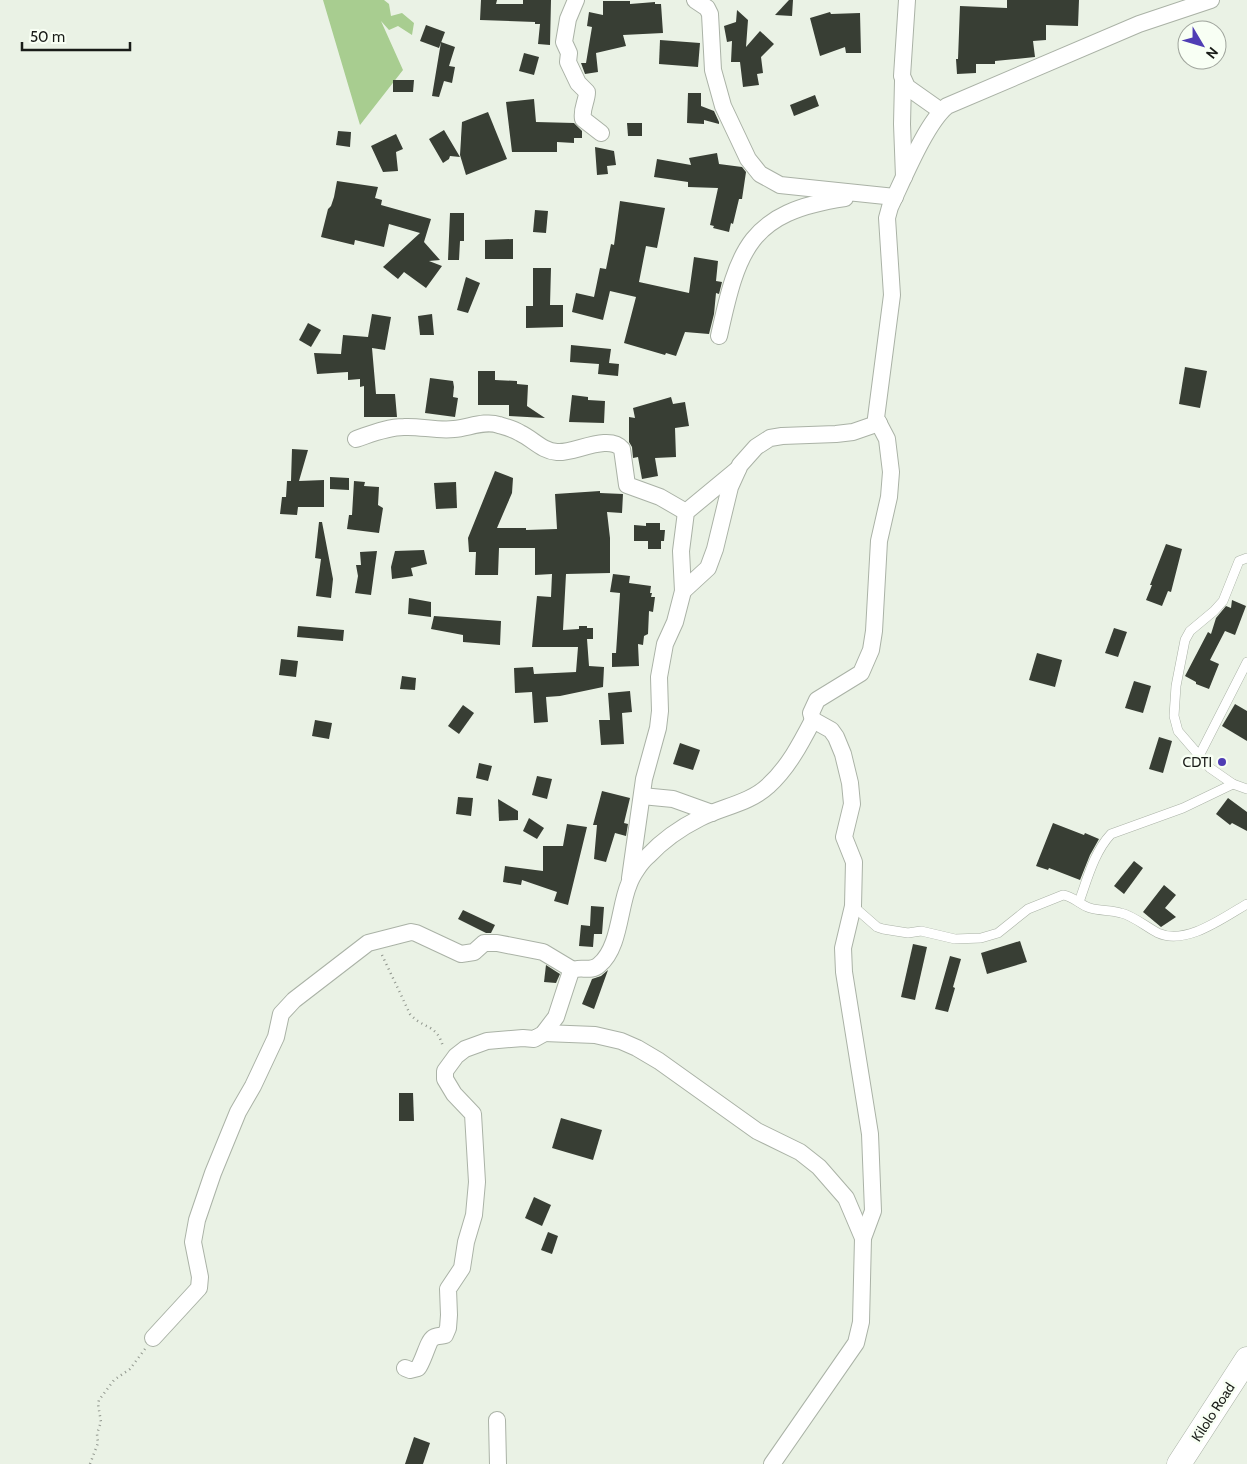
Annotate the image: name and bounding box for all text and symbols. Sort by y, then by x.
scale bar [22,20,130,52]
north arrow [1177,20,1227,70]
text: 50 m [30,28,65,46]
text: N [1202,44,1222,62]
place label: CDTI [1183,753,1212,771]
marker: CDTI [1216,756,1228,768]
street label: Kilolo Road [1187,1379,1239,1445]

